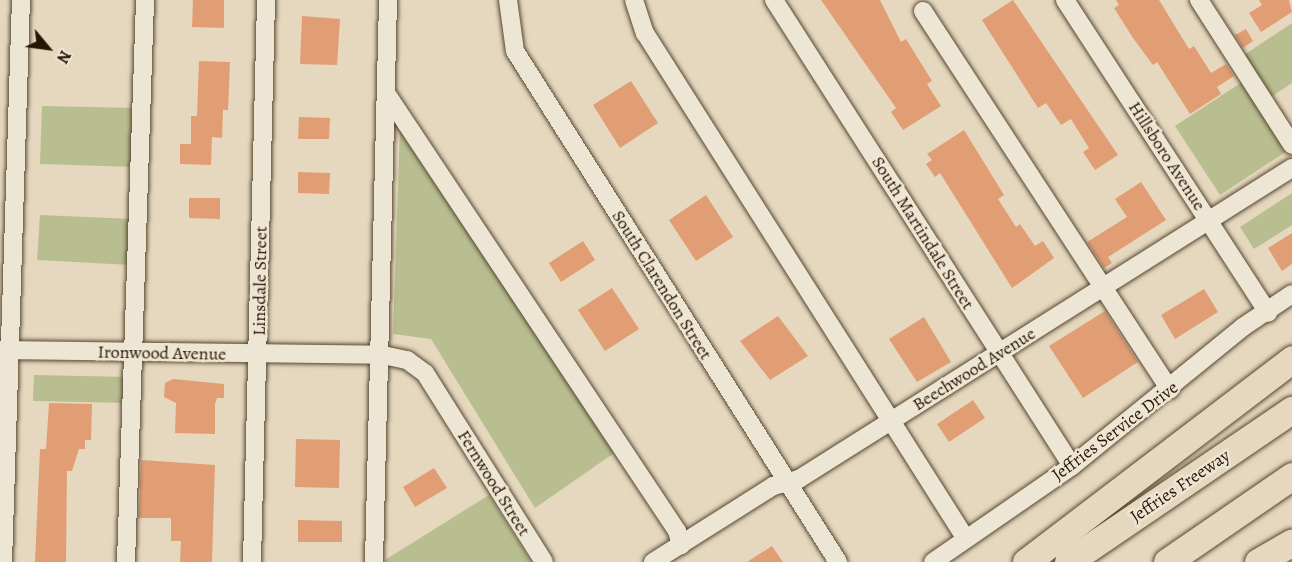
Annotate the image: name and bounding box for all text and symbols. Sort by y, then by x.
north arrow [18,18,78,78]
text: N [51,46,76,67]
street label: Hillsboro Avenue [1124,98,1210,214]
street label: South Martindale Street [867,152,979,314]
street label: South Clarendon Street [607,206,717,364]
street label: Linsdale Street [248,226,272,336]
street label: Beechwood Avenue [909,323,1039,415]
street label: Ironwood Avenue [97,341,227,365]
street label: Jeffries Service Drive [1048,377,1182,485]
street label: Fernwood Street [453,426,535,540]
street label: Jeffries Freeway [1126,445,1234,527]

